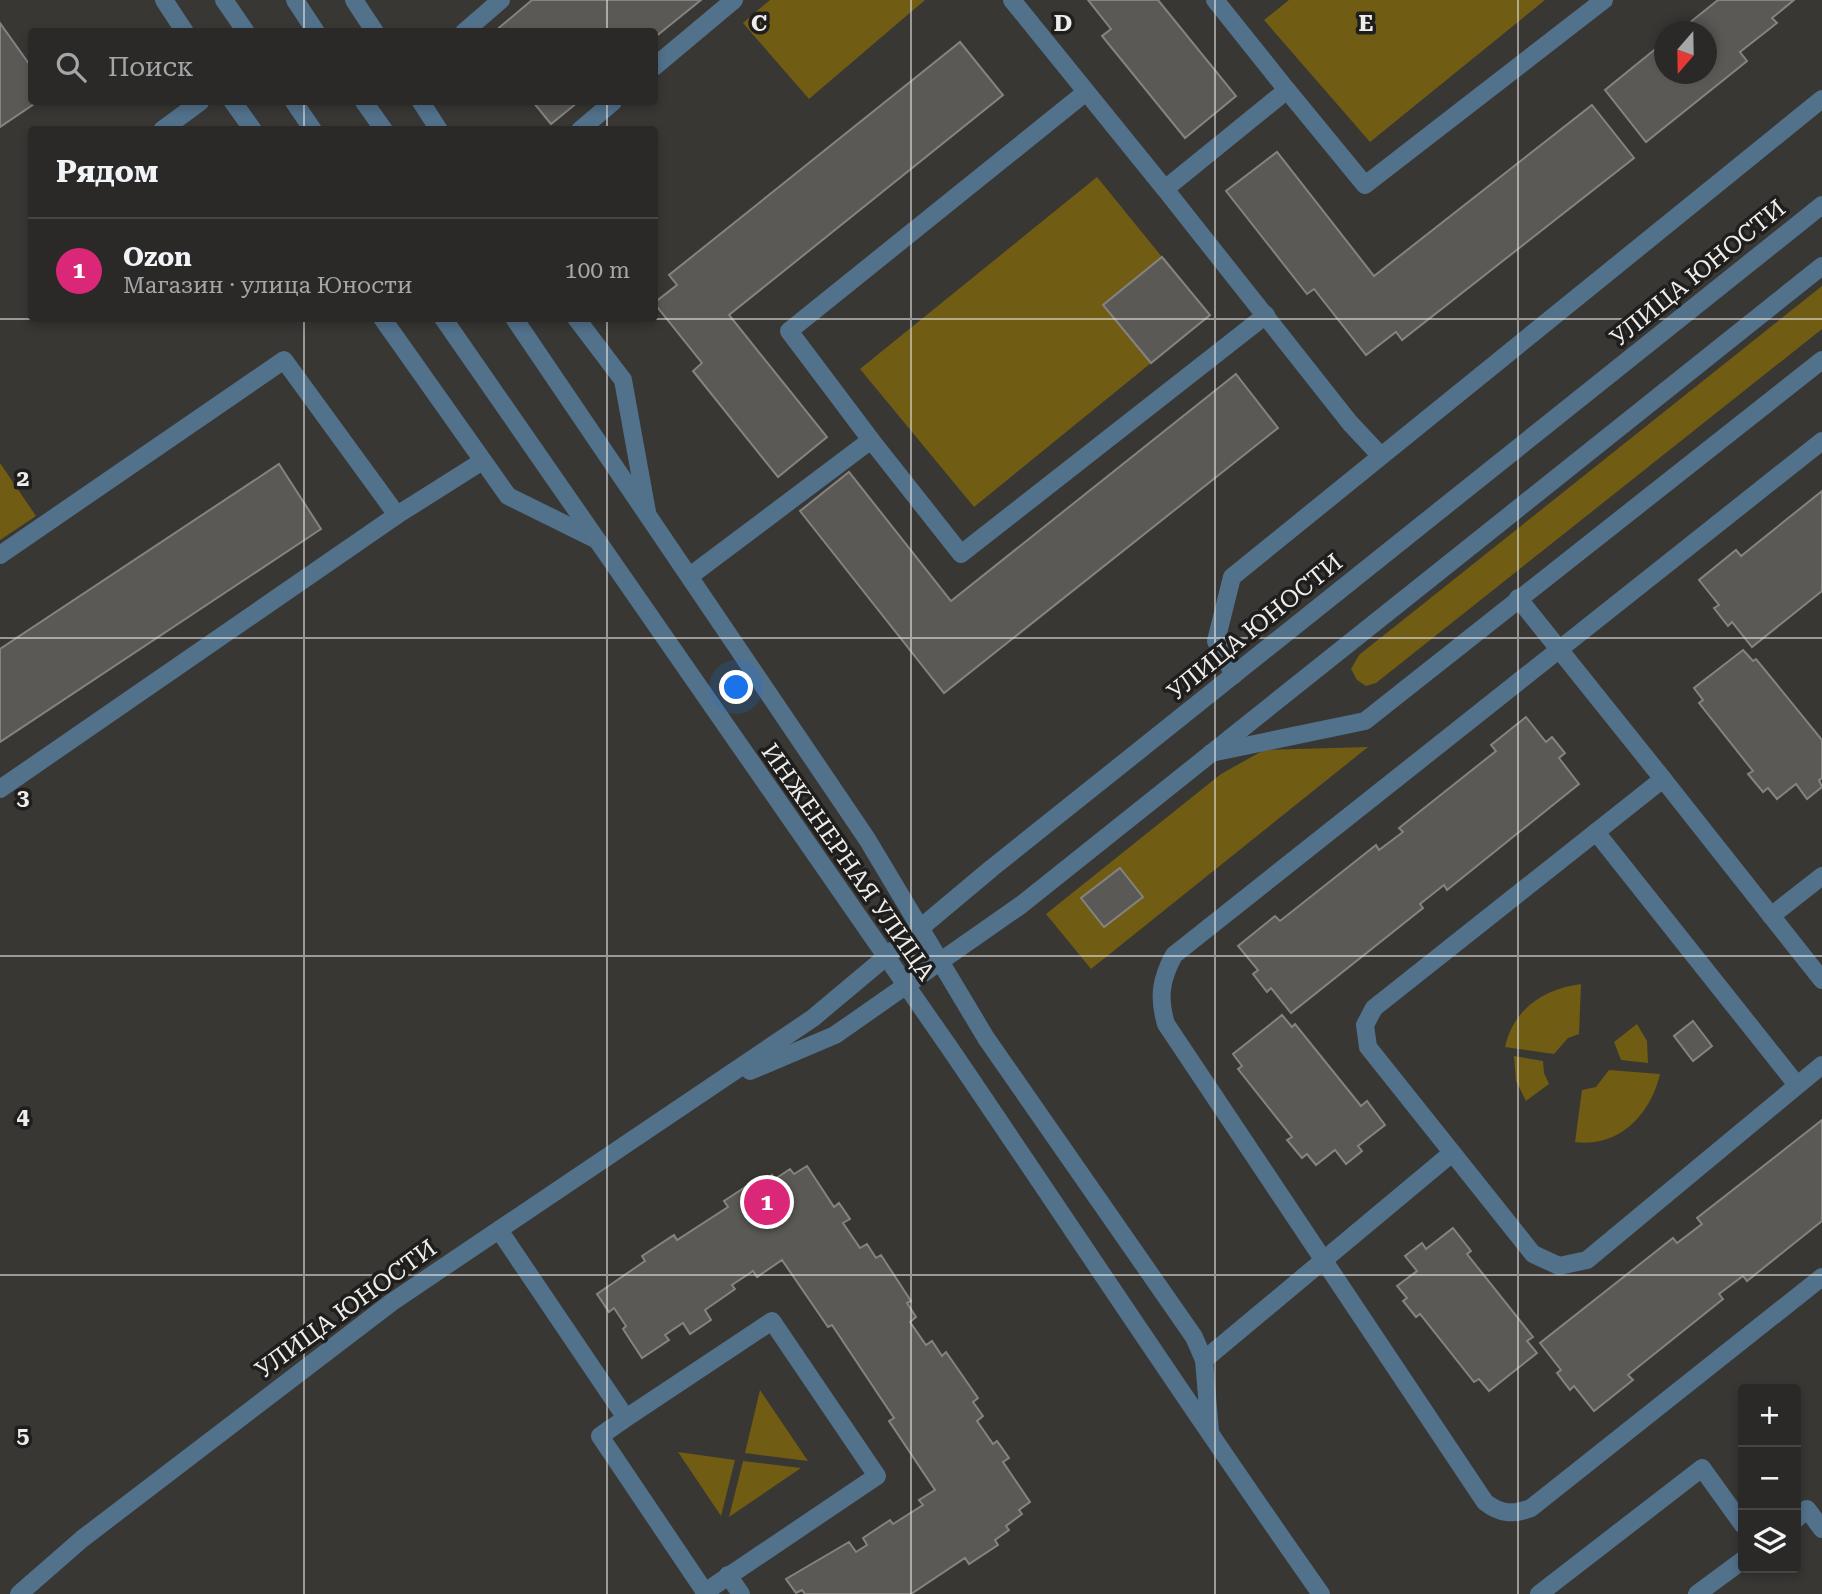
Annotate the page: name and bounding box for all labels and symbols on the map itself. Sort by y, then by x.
text: C [751,10,767,37]
text: D [1054,10,1072,37]
text: E [1359,10,1373,37]
north arrow [1654,21,1717,84]
street label: УЛИЦА ЮНОСТИ [1605,194,1791,352]
text: 2 [17,465,29,492]
street label: УЛИЦА ЮНОСТИ [1162,548,1348,706]
your location [719,670,753,704]
street label: ИНЖЕНЕРНАЯ УЛИЦА [756,738,940,986]
text: 3 [17,784,30,811]
text: 4 [17,1103,30,1130]
pin: 1 [744,1176,790,1228]
street label: УЛИЦА ЮНОСТИ [250,1234,442,1384]
text: 5 [17,1422,30,1449]

